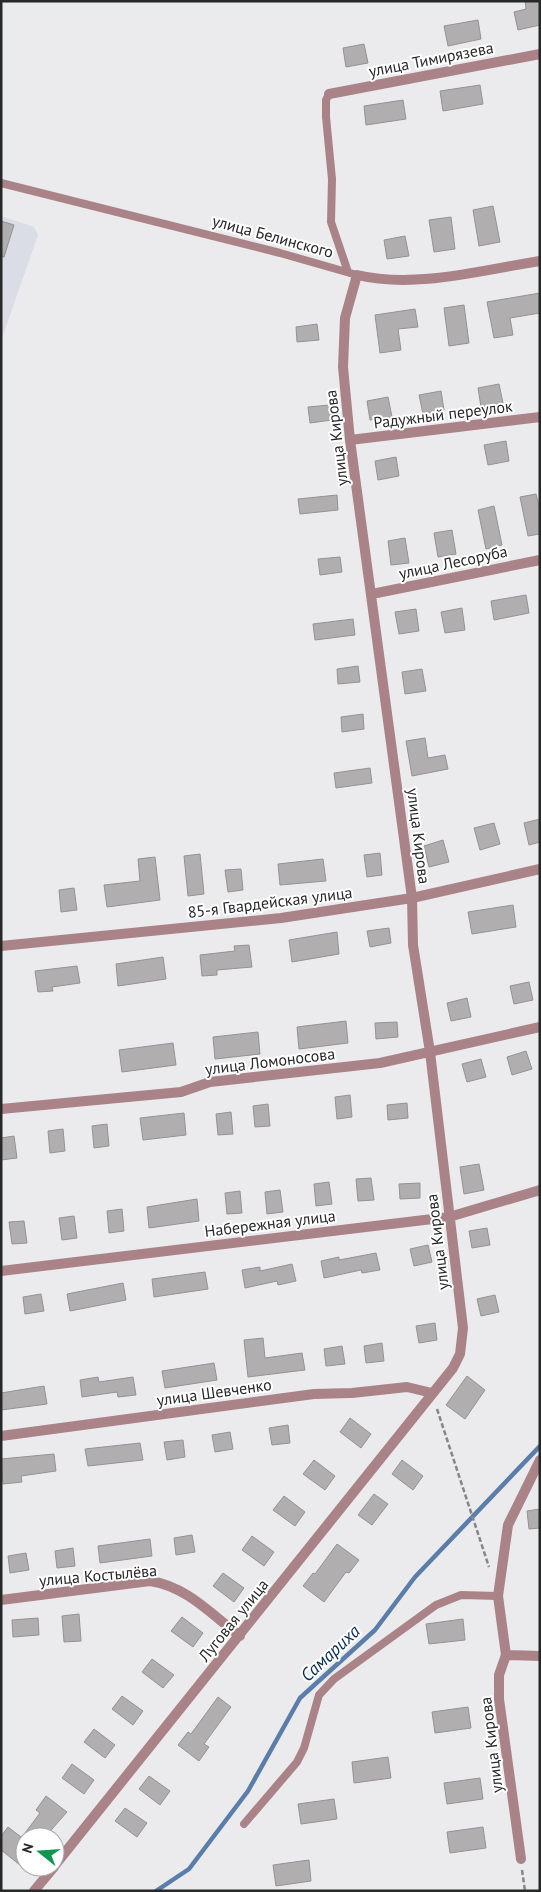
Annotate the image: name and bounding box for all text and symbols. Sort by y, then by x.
street label: улица Тимирязева [367,37,495,81]
street label: улица Белинского [210,210,336,262]
street label: улица Кирова [320,389,352,487]
street label: Радужный переулок [372,396,514,432]
street label: улица Лесоруба [397,541,509,583]
street label: улица Кирова [403,787,435,885]
street label: 85-я Гвардейская улица [187,882,353,922]
street label: улица Ломоносова [204,1043,336,1079]
street label: улица Кирова [421,1193,453,1291]
street label: Набережная улица [203,1205,337,1241]
street label: улица Шевченко [155,1374,273,1410]
street label: улица Костылёва [38,1560,158,1590]
street label: Луговая улица [193,1575,272,1666]
water label: Самариха [295,1619,365,1686]
street label: улица Кирова [475,1696,507,1794]
north arrow [15,1827,65,1877]
text: N [18,1841,38,1855]

